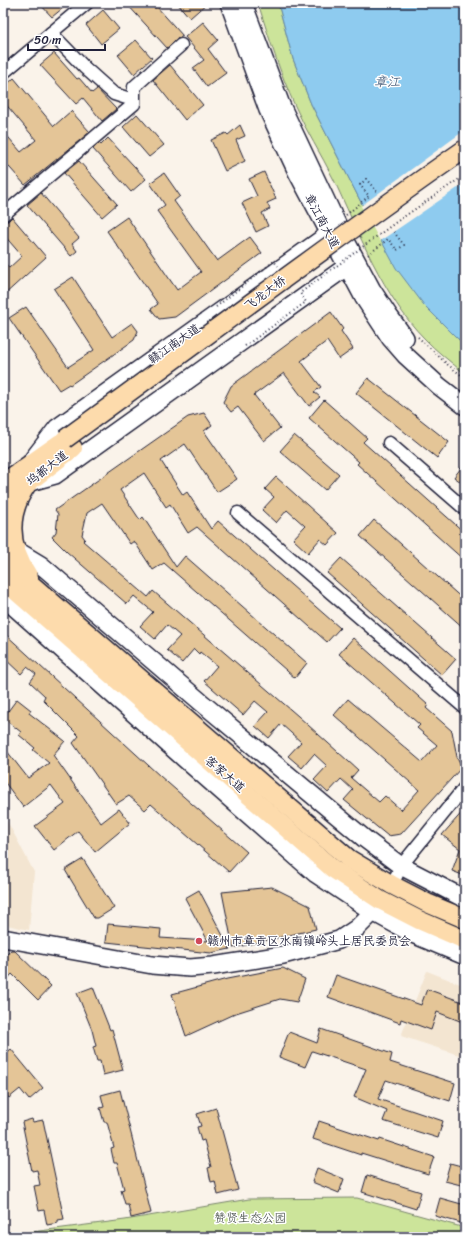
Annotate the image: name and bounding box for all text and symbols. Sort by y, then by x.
scale bar [28,26,105,52]
text: 50 m [34,29,61,51]
water label: 章江 [374,70,401,93]
street label: 章江南大道 [298,189,346,253]
street label: 飞龙大桥 [239,269,292,316]
street label: 赣江南大道 [143,318,205,370]
street label: 坞都大道 [21,445,73,491]
street label: 客家大道 [200,750,250,798]
place label: 赣州市章贡区水南镇岭头上居民委员会 [207,930,411,952]
marker: 赣州市章贡区水南镇岭头上居民委员会 [194,936,204,946]
park label: 赞贤生态公园 [214,1207,286,1229]

